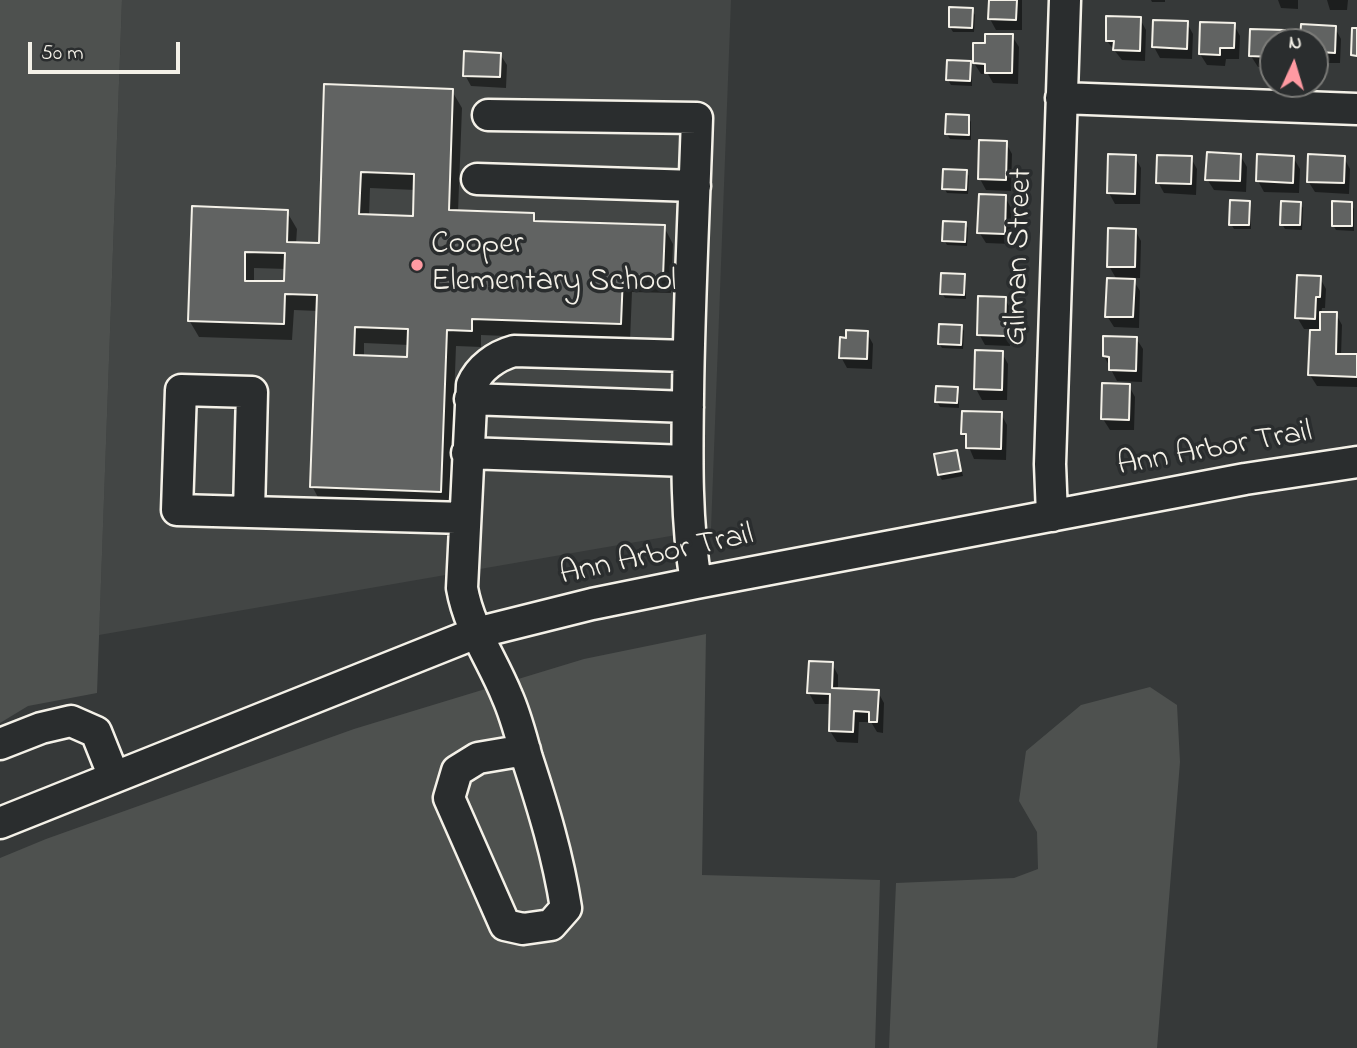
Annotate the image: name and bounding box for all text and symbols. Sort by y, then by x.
scale bar [32,28,184,72]
north arrow [1259,28,1329,98]
text: N [1288,30,1303,57]
text: 50 m [41,39,84,69]
street label: Gilman Street [999,168,1043,346]
place label: Cooper Elementary School [431,228,676,303]
marker: Cooper Elementary School [409,257,425,273]
street label: Ann Arbor Trail [1115,415,1315,487]
street label: Ann Arbor Trail [557,518,757,596]

